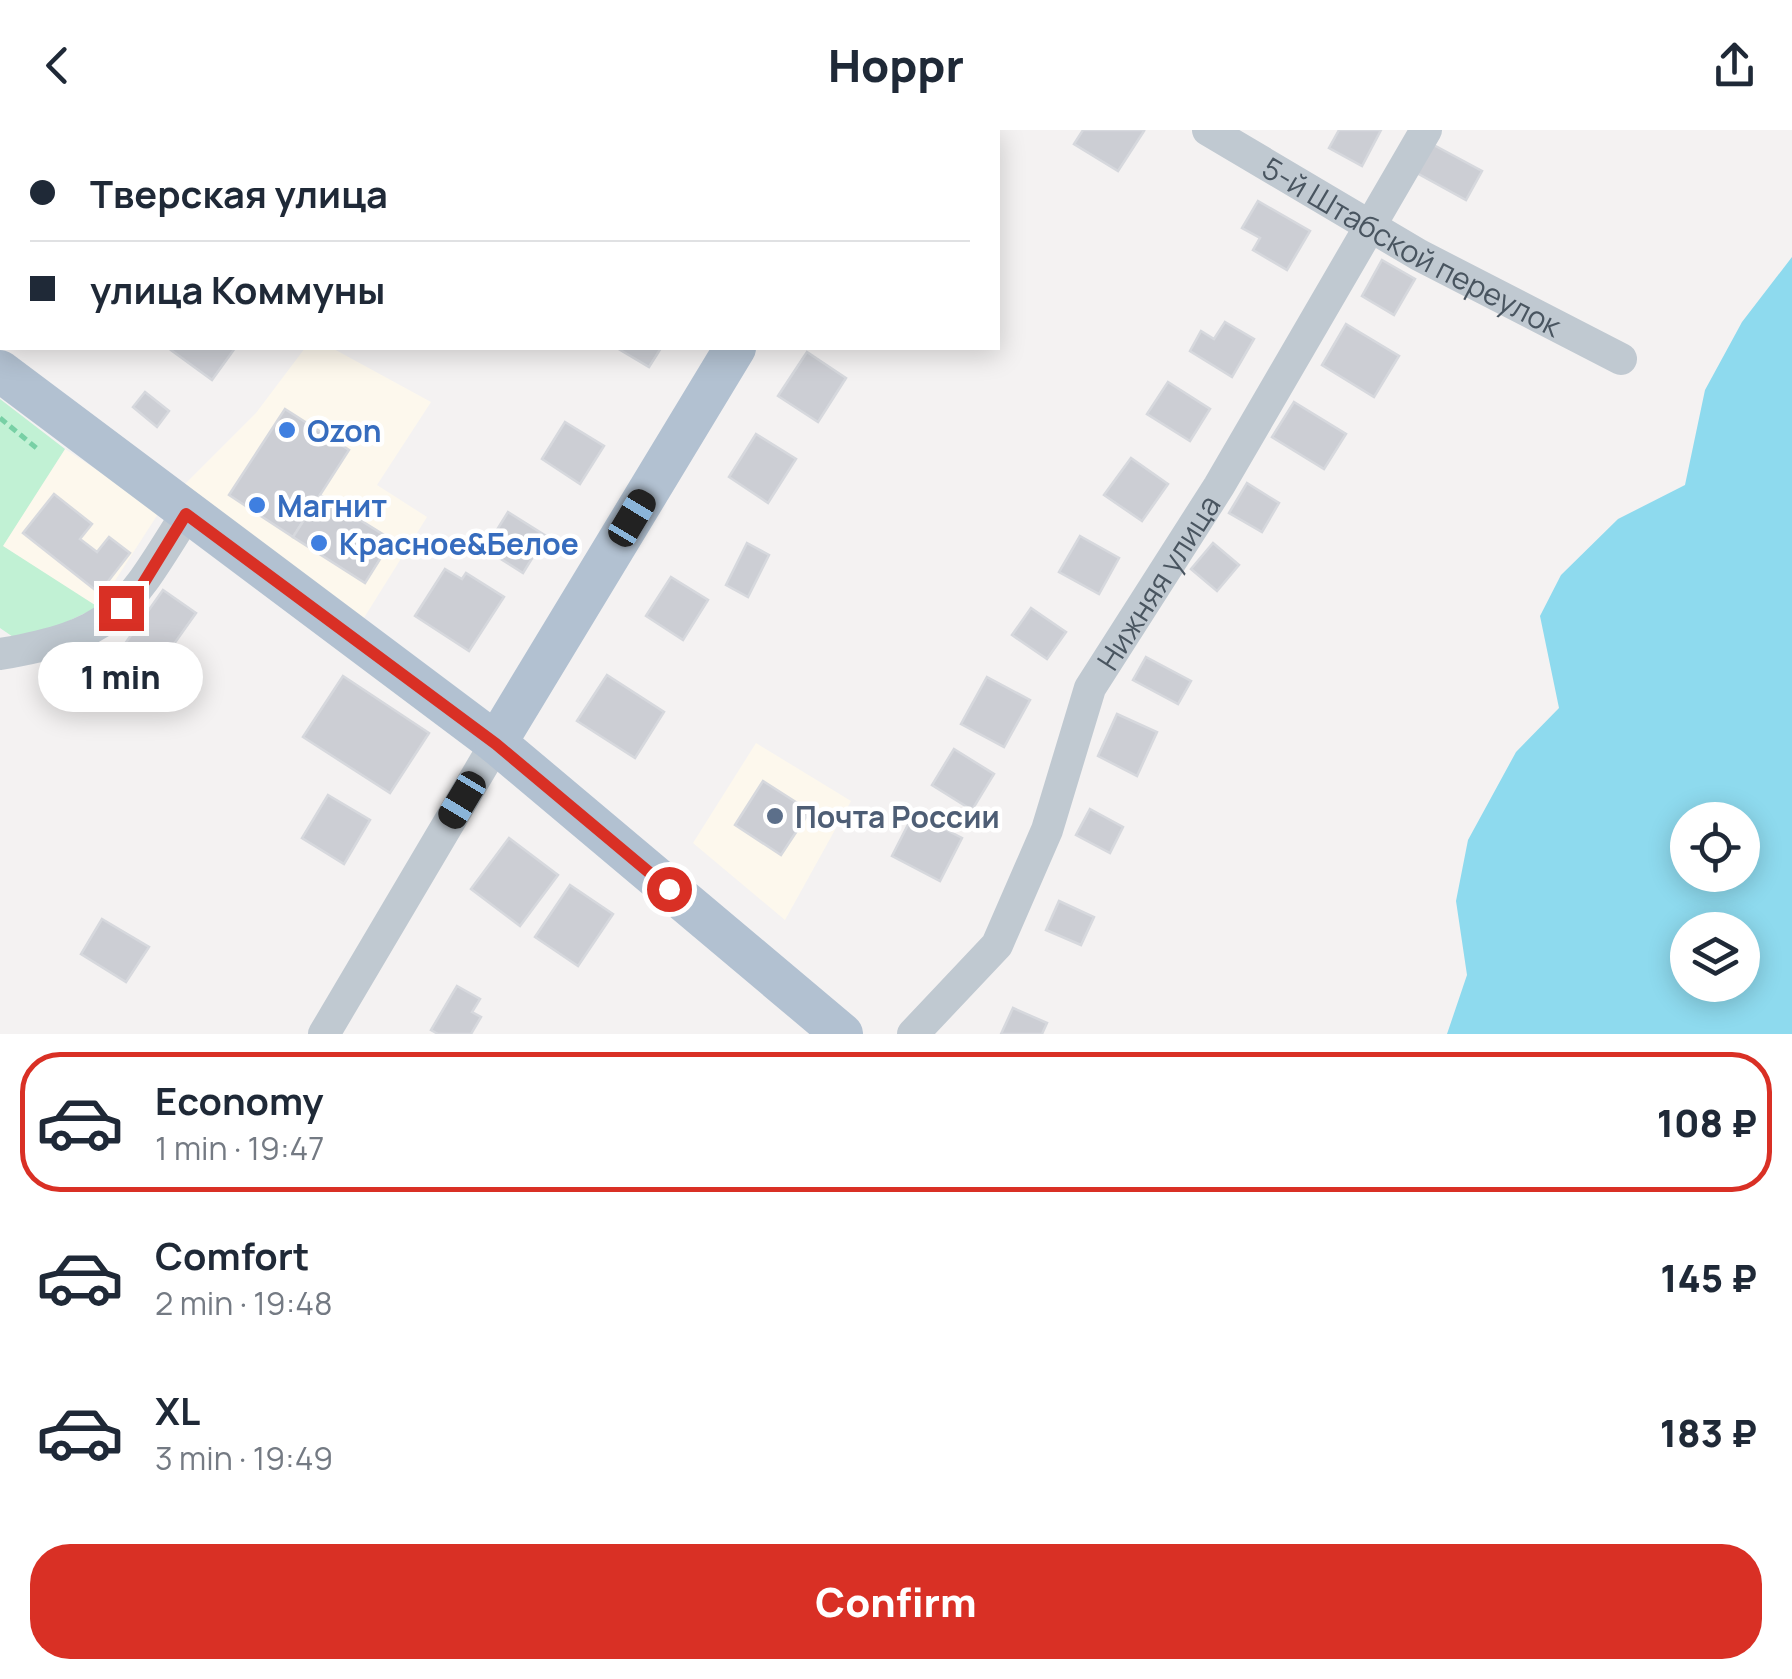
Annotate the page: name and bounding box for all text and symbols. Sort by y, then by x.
text: Hoppr [828,34,964,96]
icon: back [30,38,85,93]
icon: share [1707,38,1762,93]
street label: 5-й Штабской переулок [1255,147,1570,346]
text: Тверская улица [90,167,388,219]
text: улица Коммуны [90,263,385,315]
place label: Ozon [307,410,382,451]
marker: Ozon [276,419,298,441]
place label: Магнит [277,485,387,526]
car [604,485,660,551]
street label: Нижняя улица [1087,486,1229,677]
marker: Магнит [246,494,268,516]
place label: Красное&Белое [339,523,579,564]
marker: Красное&Белое [308,532,330,554]
route end [99,586,144,631]
callout: 1 min [38,643,204,713]
text: 1 min [80,655,161,699]
car [434,767,490,833]
place label: Почта России [795,796,1000,837]
map controls [1670,802,1760,1002]
button: locate [1670,802,1760,892]
marker: Почта России [764,805,786,827]
route start [647,867,692,912]
button: layers [1670,912,1760,1002]
text: Economy [155,1074,324,1126]
icon: car [35,1077,125,1167]
text: 108 ₽ [1657,1096,1757,1148]
text: 1 min · 19:47 [155,1126,324,1170]
text: Comfort [155,1229,309,1281]
icon: car [35,1232,125,1322]
text: 145 ₽ [1660,1251,1757,1303]
text: 2 min · 19:48 [155,1281,333,1325]
text: XL [155,1384,200,1436]
icon: car [35,1387,125,1477]
text: 183 ₽ [1660,1406,1757,1458]
text: 3 min · 19:49 [155,1436,333,1480]
button: Confirm [30,1544,1762,1659]

